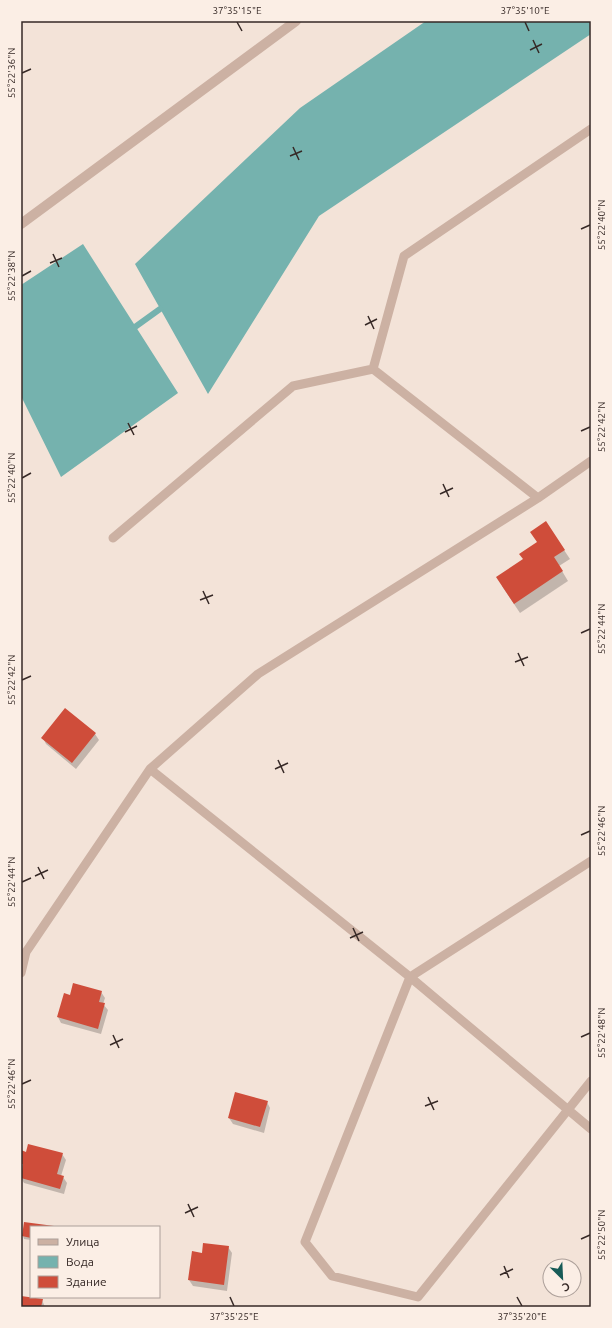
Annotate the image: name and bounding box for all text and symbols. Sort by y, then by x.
text: 37°35'15"E [212,5,262,16]
text: 37°35'10"E [500,5,550,16]
text: 55°22'36"N [6,48,17,98]
text: 55°22'40"N [596,200,607,250]
text: 55°22'38"N [6,251,17,301]
text: 55°22'42"N [596,402,607,452]
text: 55°22'40"N [6,453,17,503]
text: 55°22'44"N [596,604,607,654]
text: 55°22'42"N [6,655,17,705]
text: 55°22'46"N [596,806,607,856]
text: 55°22'44"N [6,857,17,907]
text: 55°22'48"N [596,1008,607,1058]
text: 55°22'46"N [6,1059,17,1109]
text: 55°22'50"N [596,1210,607,1260]
legend [30,1226,160,1298]
text: Улица [66,1235,99,1248]
text: Вода [66,1255,94,1268]
north arrow [542,1258,582,1298]
text: Здание [66,1275,107,1288]
text: С [560,1280,572,1294]
text: 37°35'25"E [209,1311,259,1322]
text: 37°35'20"E [497,1311,547,1322]

